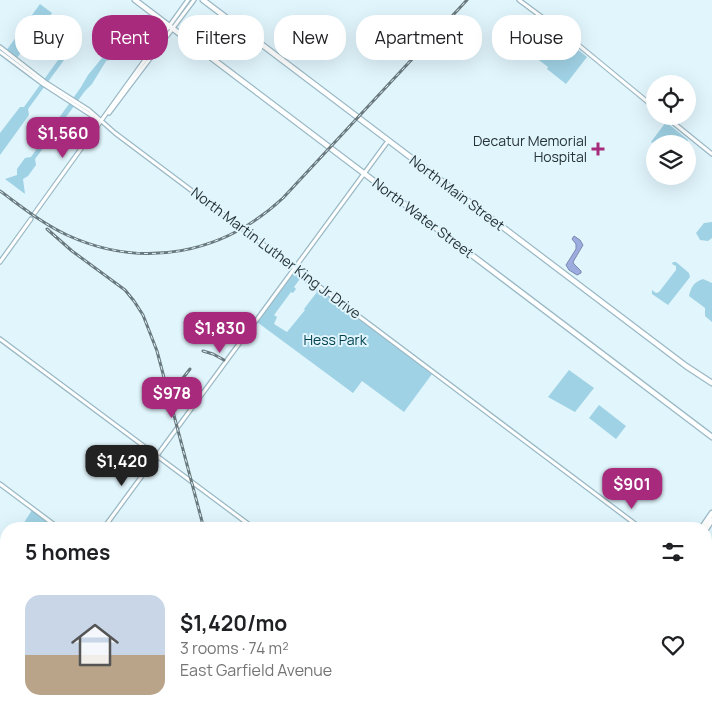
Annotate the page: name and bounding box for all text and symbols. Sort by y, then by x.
chip: Buy [15,15,82,60]
chip: Rent [92,15,168,60]
chip: Filters [178,15,264,60]
chip: New [274,15,346,60]
chip: Apartment [356,15,482,60]
chip: House [492,15,581,60]
map controls [646,75,696,185]
button: locate [646,75,696,125]
pin: $1,560 [22,116,104,159]
text: $1,560 [37,122,89,144]
place label: Decatur Memorial Hospital [473,131,587,166]
button: layers [646,135,696,185]
marker: Decatur Memorial Hospital [591,142,605,156]
street label: North Main Street [406,151,509,235]
street label: North Water Street [369,173,478,262]
street label: North Martin Luther King Jr Drive [188,183,365,323]
pin: $1,830 [179,312,261,354]
text: $1,830 [195,317,245,339]
park label: Hess Park [303,330,368,349]
pin: $978 [142,376,202,419]
text: $978 [153,382,191,404]
pin: $1,420 [81,444,163,487]
text: $1,420 [96,450,148,472]
pin: $901 [602,468,662,510]
text: $901 [613,473,651,495]
text: 5 homes [25,538,110,566]
icon: filters [659,538,687,566]
text: $1,420/mo [180,609,287,637]
icon: home [65,615,125,675]
icon: heart [659,631,687,659]
text: 3 rooms · 74 m² [180,637,289,659]
text: East Garfield Avenue [180,659,332,681]

